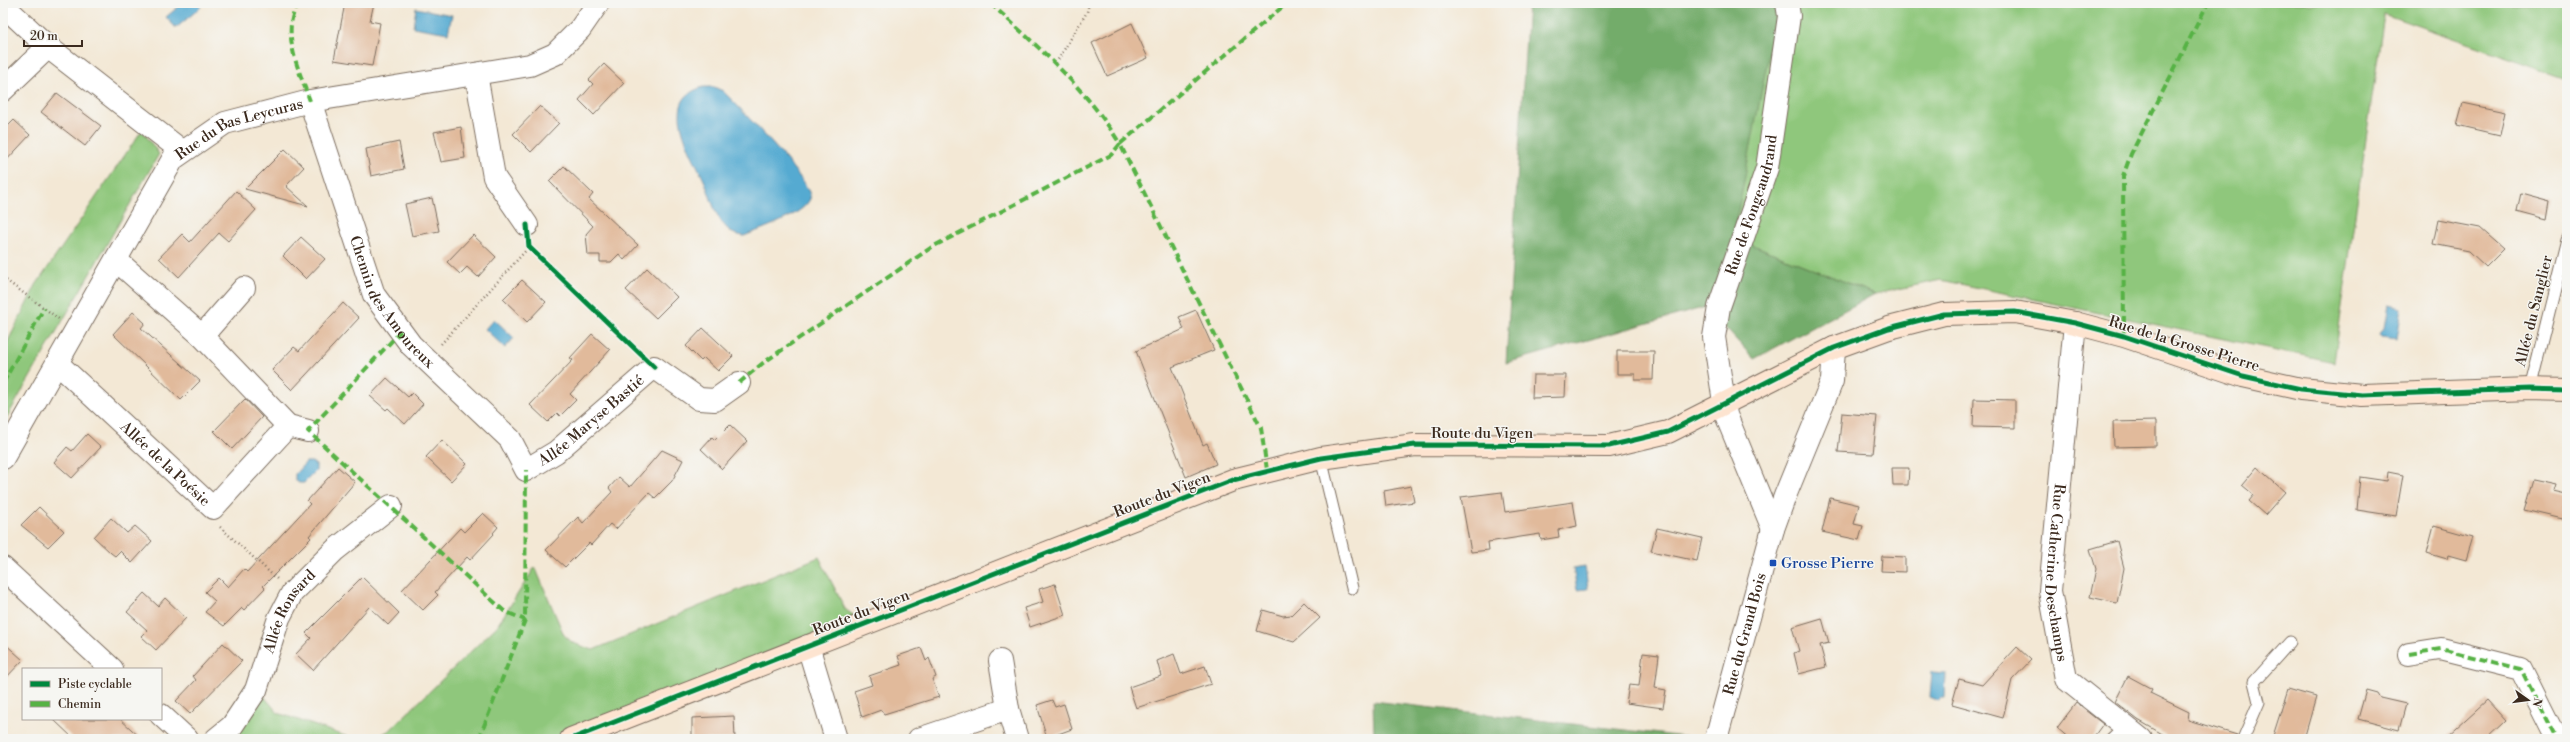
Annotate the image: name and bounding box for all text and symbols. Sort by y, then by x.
scale bar [24,22,82,48]
text: 20 m [30,29,58,44]
street label: Rue du Bas Leycuras [171,94,305,164]
street label: Rue de Fongeaudrand [1721,133,1781,278]
street label: Chemin des Amoureux [346,233,439,372]
street label: Allée du Sanglier [2511,253,2557,370]
street label: Rue de la Grosse Pierre [2106,312,2262,376]
street label: Allée Maryse Bastié [534,371,648,471]
street label: Allée de la Poésie [116,417,214,510]
street label: Route du Vigen [1431,424,1533,443]
street label: Route du Vigen [1111,468,1213,522]
street label: Rue Catherine Deschamps [2040,483,2072,663]
place label: Grosse Pierre [1781,554,1874,573]
marker: Grosse Pierre [1768,558,1778,568]
street label: Allée Ronsard [259,565,320,657]
street label: Rue du Grand Bois [1719,571,1770,697]
street label: Route du Vigen [810,586,912,640]
legend [22,668,162,720]
text: Piste cyclable [58,677,132,692]
north arrow [2508,680,2548,720]
text: N [2529,696,2545,708]
text: Chemin [58,697,101,712]

